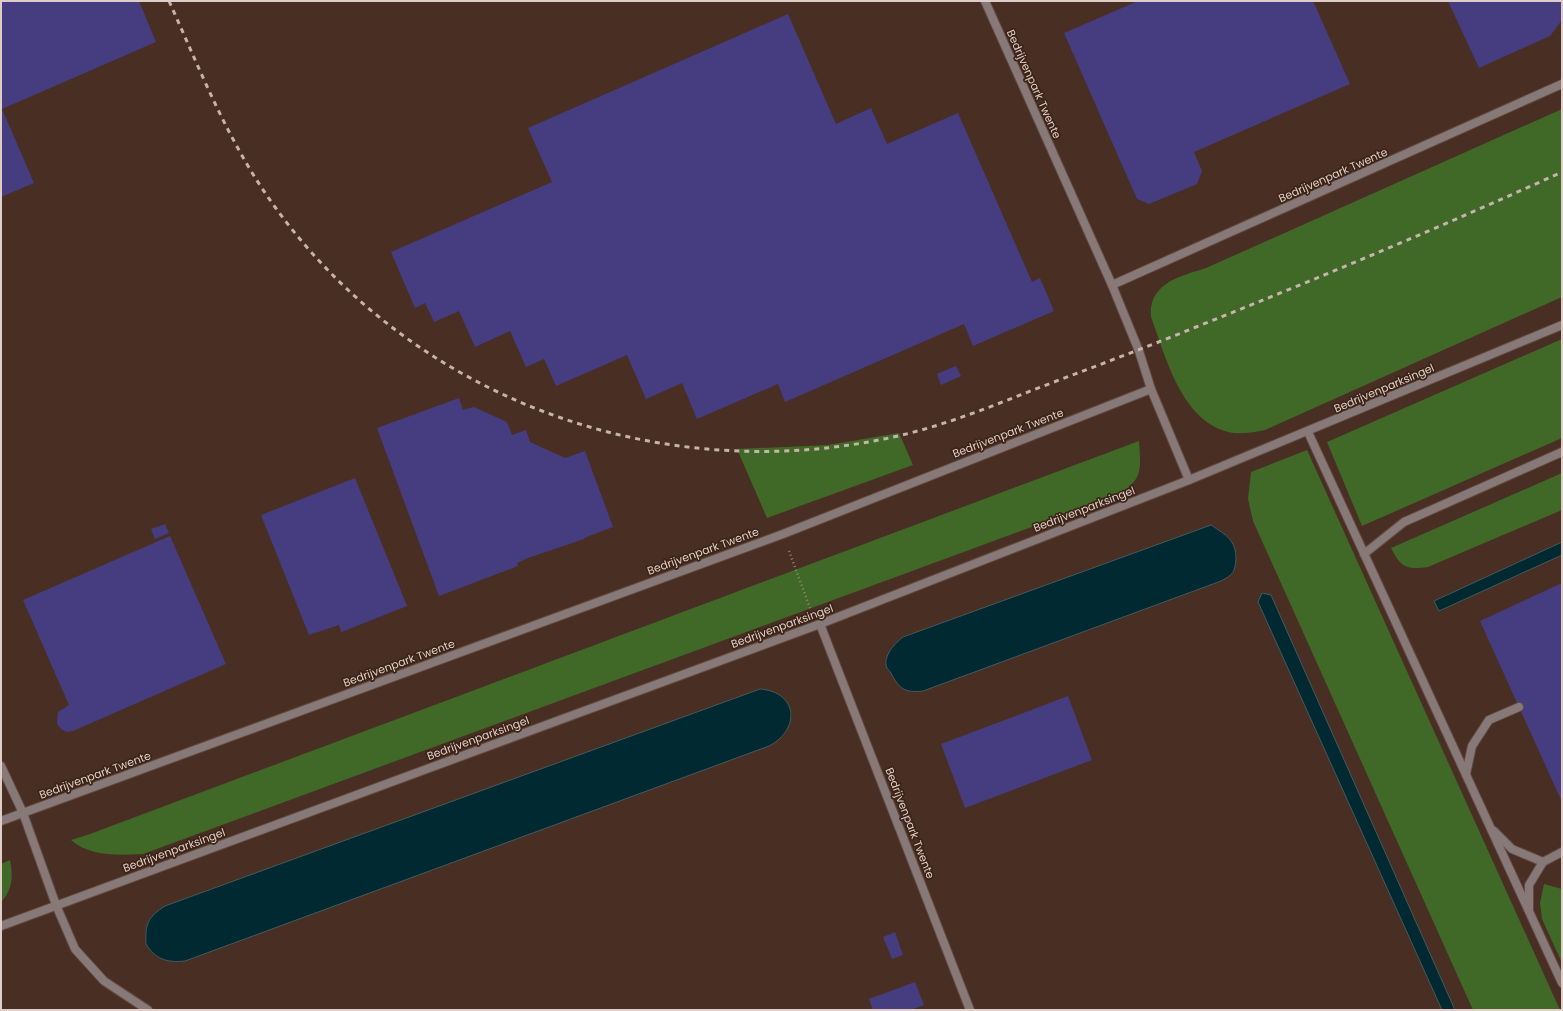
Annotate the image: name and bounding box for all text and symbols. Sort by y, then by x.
street label: Bedrijvenpark Twente [1003,27,1065,141]
street label: Bedrijvenpark Twente [1276,144,1390,206]
street label: Bedrijvenparksingel [1331,360,1437,416]
street label: Bedrijvenpark Twente [950,404,1066,462]
street label: Bedrijvenparksingel [1031,482,1137,536]
street label: Bedrijvenpark Twente [645,523,761,579]
street label: Bedrijvenparksingel [729,600,835,652]
street label: Bedrijvenpark Twente [341,635,457,691]
street label: Bedrijvenparksingel [425,712,531,764]
street label: Bedrijvenpark Twente [37,747,153,803]
street label: Bedrijvenpark Twente [881,765,939,881]
street label: Bedrijvenparksingel [121,824,227,876]

